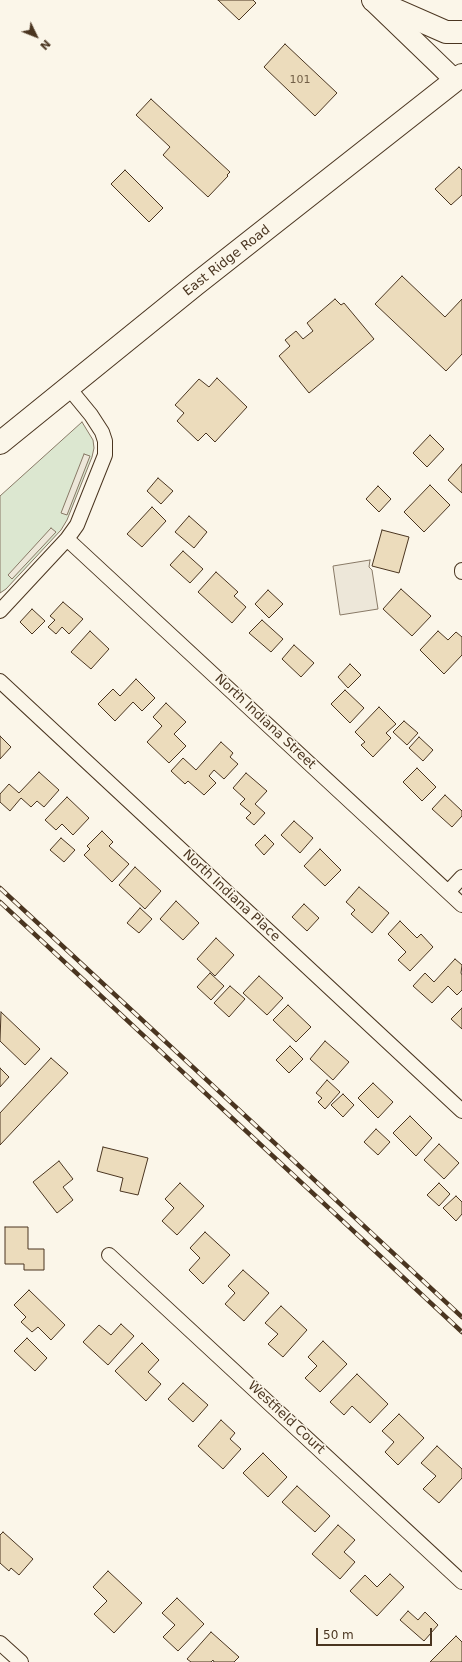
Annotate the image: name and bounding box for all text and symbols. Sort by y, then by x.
north arrow [16,16,56,56]
text: N [37,37,53,52]
house number: 101 [290,73,310,87]
street label: East Ridge Road [180,222,274,300]
street label: North Indiana Street [211,671,319,773]
street label: North Indiana Place [179,847,283,945]
street label: Westfield Court [244,1378,328,1458]
scale bar [318,1620,434,1646]
text: 50 m [323,1628,354,1642]

